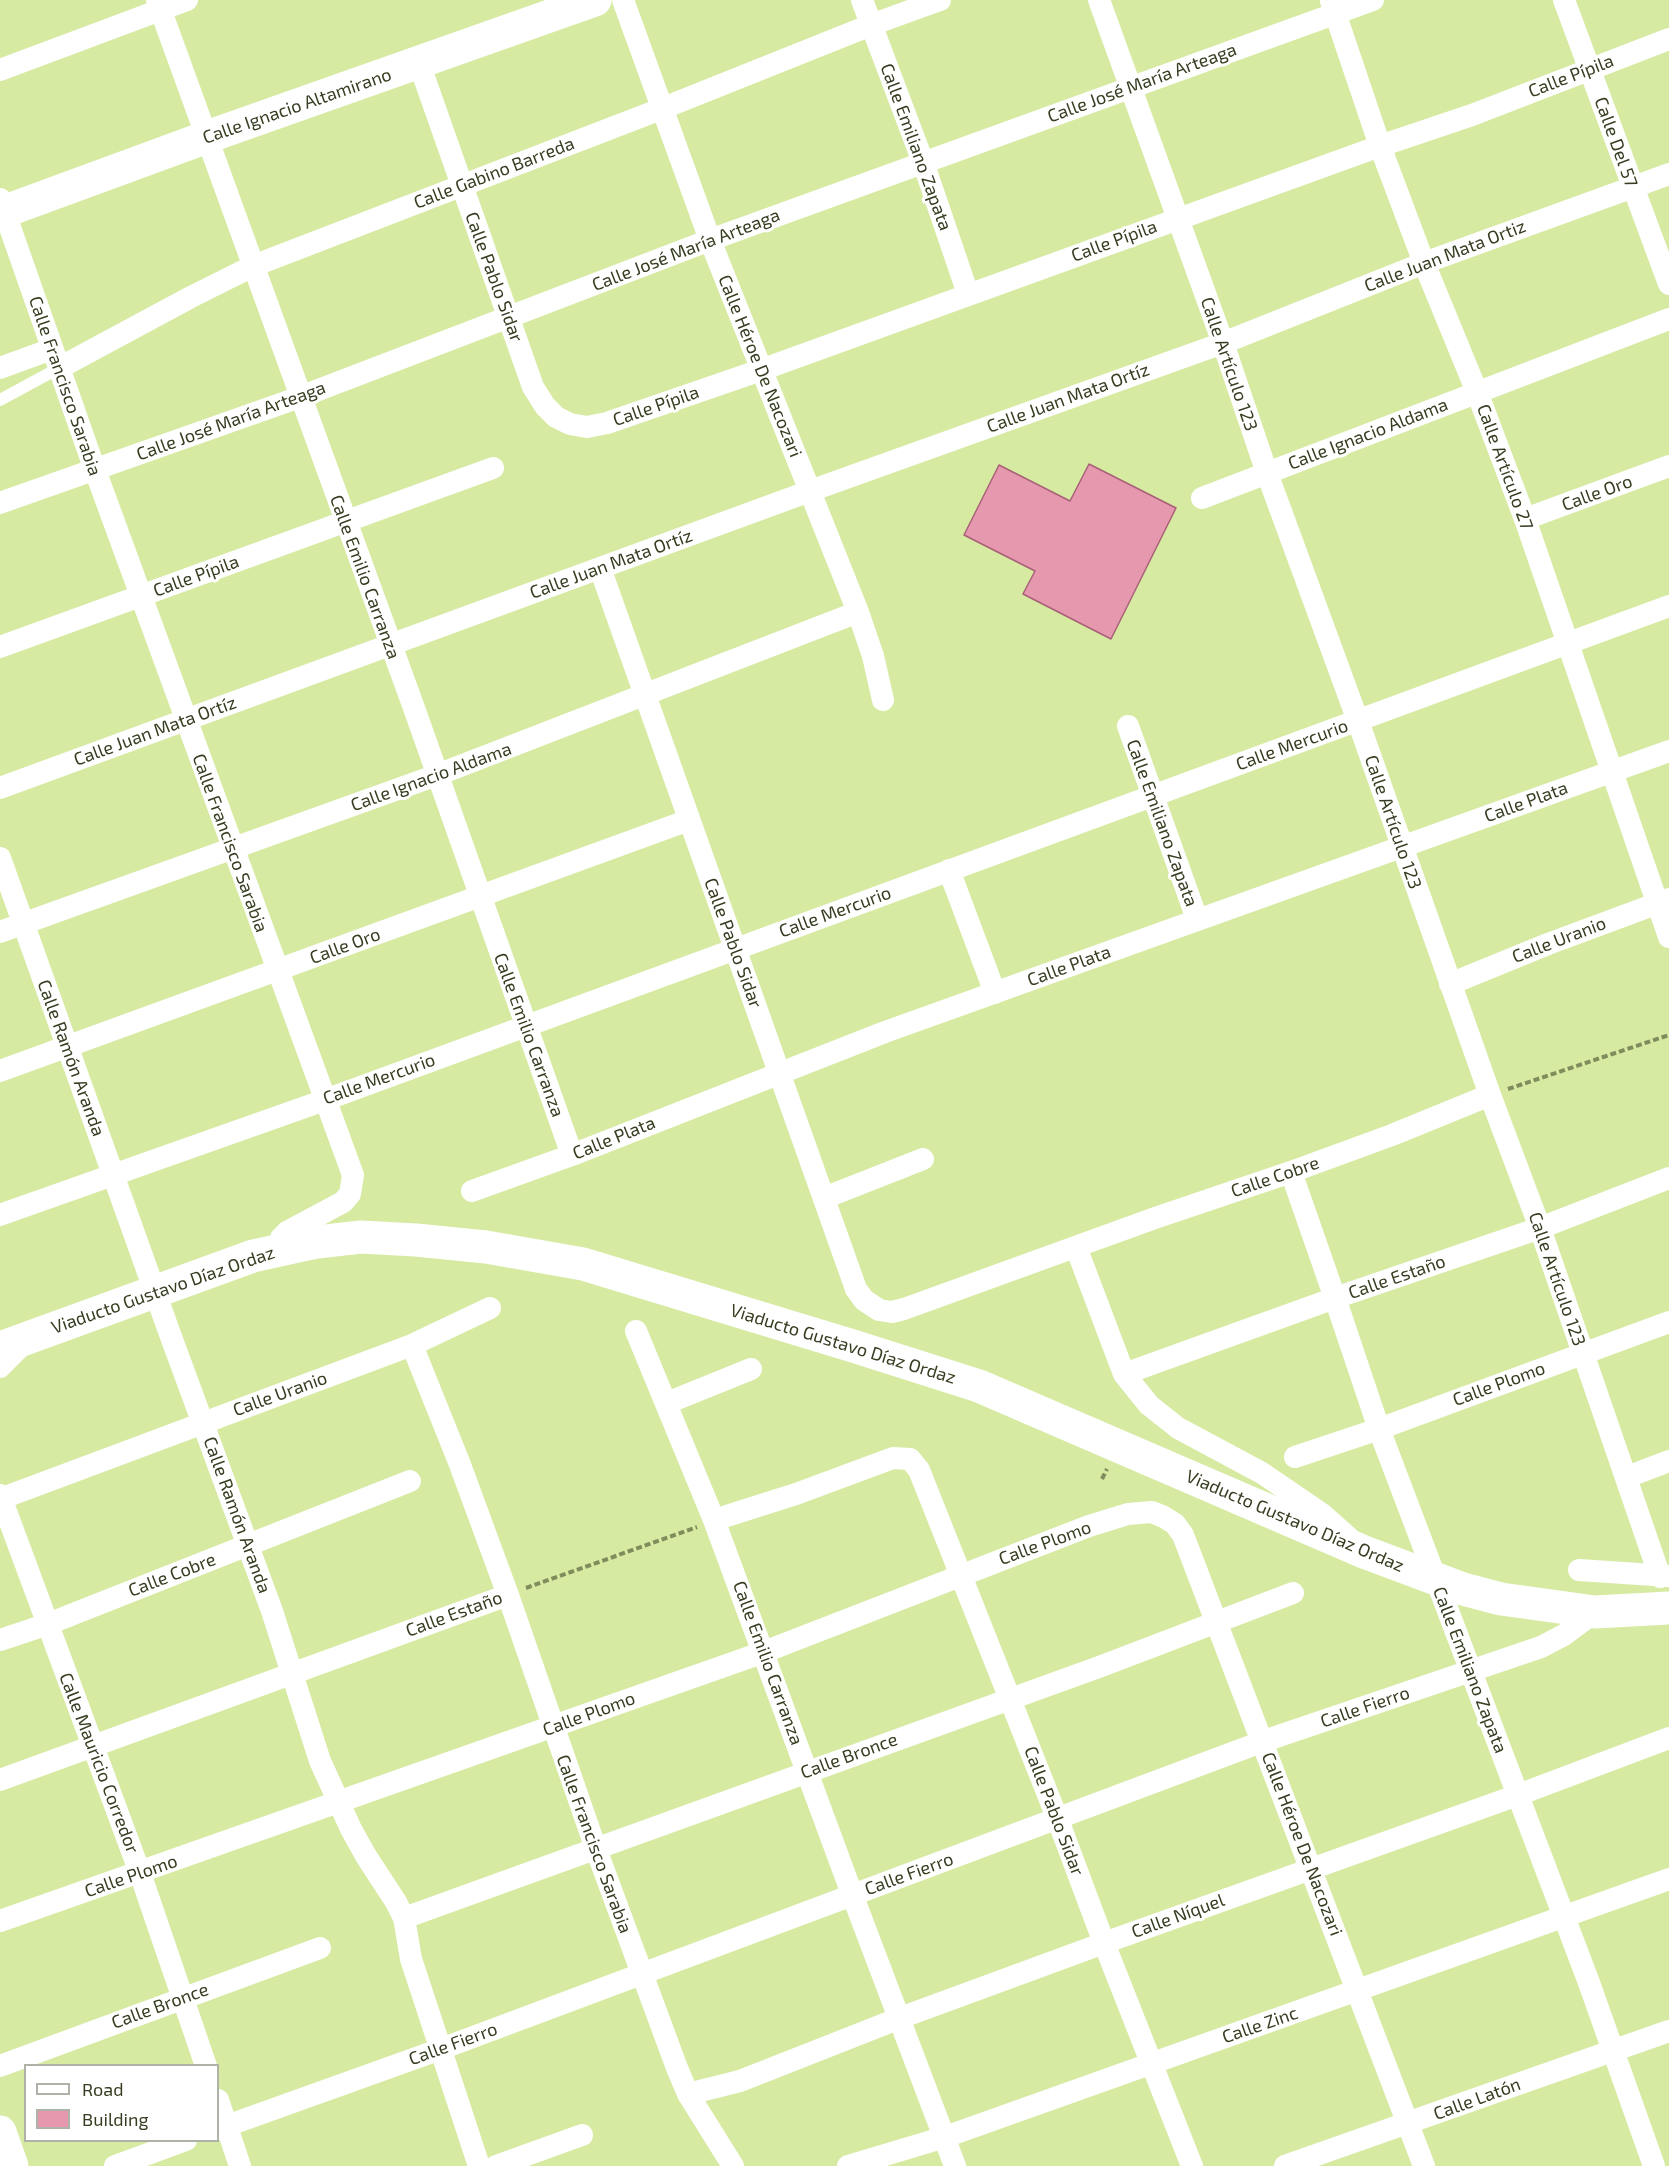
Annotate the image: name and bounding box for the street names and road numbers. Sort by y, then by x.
street label: Calle José María Arteaga [1045,39,1239,127]
street label: Calle Pípila [1525,50,1617,102]
street label: Calle Emiliano Zapata [876,60,956,234]
street label: Calle Ignacio Altamirano [200,64,394,148]
street label: Calle Del 57 [1590,94,1642,190]
street label: Calle Gabino Barreda [411,132,577,214]
street label: Calle José María Arteaga [589,204,783,296]
street label: Calle Pablo Sidar [460,209,528,345]
street label: Calle Juan Mata Ortiz [1361,215,1529,297]
street label: Calle Pípila [1068,216,1160,266]
street label: Calle Héroe De Nacozari [713,272,807,460]
street label: Calle Francisco Sarabia [24,293,106,479]
street label: Calle Artículo 123 [1196,294,1262,434]
street label: Calle Juan Mata Ortíz [984,359,1152,437]
street label: Calle José María Arteaga [134,377,328,465]
street label: Calle Pípila [610,381,702,431]
street label: Calle Ignacio Aldama [1285,394,1451,474]
street label: Calle Artículo 27 [1472,401,1538,533]
street label: Calle Oro [1559,470,1635,516]
street label: Calle Emilio Carranza [325,492,405,662]
street label: Calle Juan Mata Ortíz [527,525,695,603]
street label: Calle Pípila [150,551,242,601]
street label: Calle Juan Mata Ortíz [71,692,239,770]
street label: Calle Mercurio [1233,715,1351,775]
street label: Calle Emiliano Zapata [1122,736,1202,910]
street label: Calle Ignacio Aldama [348,738,514,816]
street label: Calle Francisco Sarabia [188,751,272,935]
street label: Calle Artículo 123 [1360,752,1426,892]
street label: Calle Plata [1481,777,1571,827]
street label: Calle Pablo Sidar [699,875,767,1011]
street label: Calle Mercurio [776,882,894,942]
street label: Calle Uranio [1509,912,1609,968]
street label: Calle Oro [307,923,383,969]
street label: Calle Plata [1024,941,1114,991]
street label: Calle Emilio Carranza [489,950,569,1120]
street label: Calle Ramón Aranda [33,977,109,1139]
street label: Calle Mercurio [320,1049,438,1109]
street label: Calle Plata [570,1112,658,1164]
street label: Calle Cobre [1228,1152,1322,1202]
street label: Calle Artículo 123 [1524,1209,1590,1349]
street label: Viaducto Gustavo Díaz Ordaz [48,1242,278,1338]
street label: Calle Estaño [1346,1250,1448,1304]
street label: Viaducto Gustavo Díaz Ordaz [728,1299,958,1389]
street label: Calle Plomo [1450,1357,1548,1411]
street label: Calle Uranio [230,1367,330,1421]
street label: Calle Ramón Aranda [199,1434,275,1596]
street label: Viaducto Gustavo Díaz Ordaz [1183,1465,1407,1577]
street label: Calle Plomo [996,1516,1094,1570]
street label: Calle Cobre [125,1548,219,1602]
street label: Calle Emilio Carranza [728,1578,808,1748]
street label: Calle Emiliano Zapata [1428,1584,1512,1756]
street label: Calle Estaño [403,1587,505,1641]
street label: Calle Mauricio Corredor [55,1670,143,1856]
street label: Calle Fierro [1318,1682,1412,1732]
street label: Calle Plomo [540,1687,638,1741]
street label: Calle Bronce [798,1728,900,1784]
street label: Calle Pablo Sidar [1019,1743,1089,1879]
street label: Calle Héroe De Nacozari [1257,1749,1347,1939]
street label: Calle Francisco Sarabia [552,1752,636,1936]
street label: Calle Fierro [862,1848,956,1900]
street label: Calle Plomo [82,1850,180,1902]
street label: Calle Níquel [1129,1889,1227,1943]
street label: Calle Bronce [109,1978,211,2034]
street label: Calle Zinc [1219,2002,1301,2048]
street label: Calle Fierro [406,2018,500,2070]
street label: Calle Latón [1430,2073,1524,2125]

